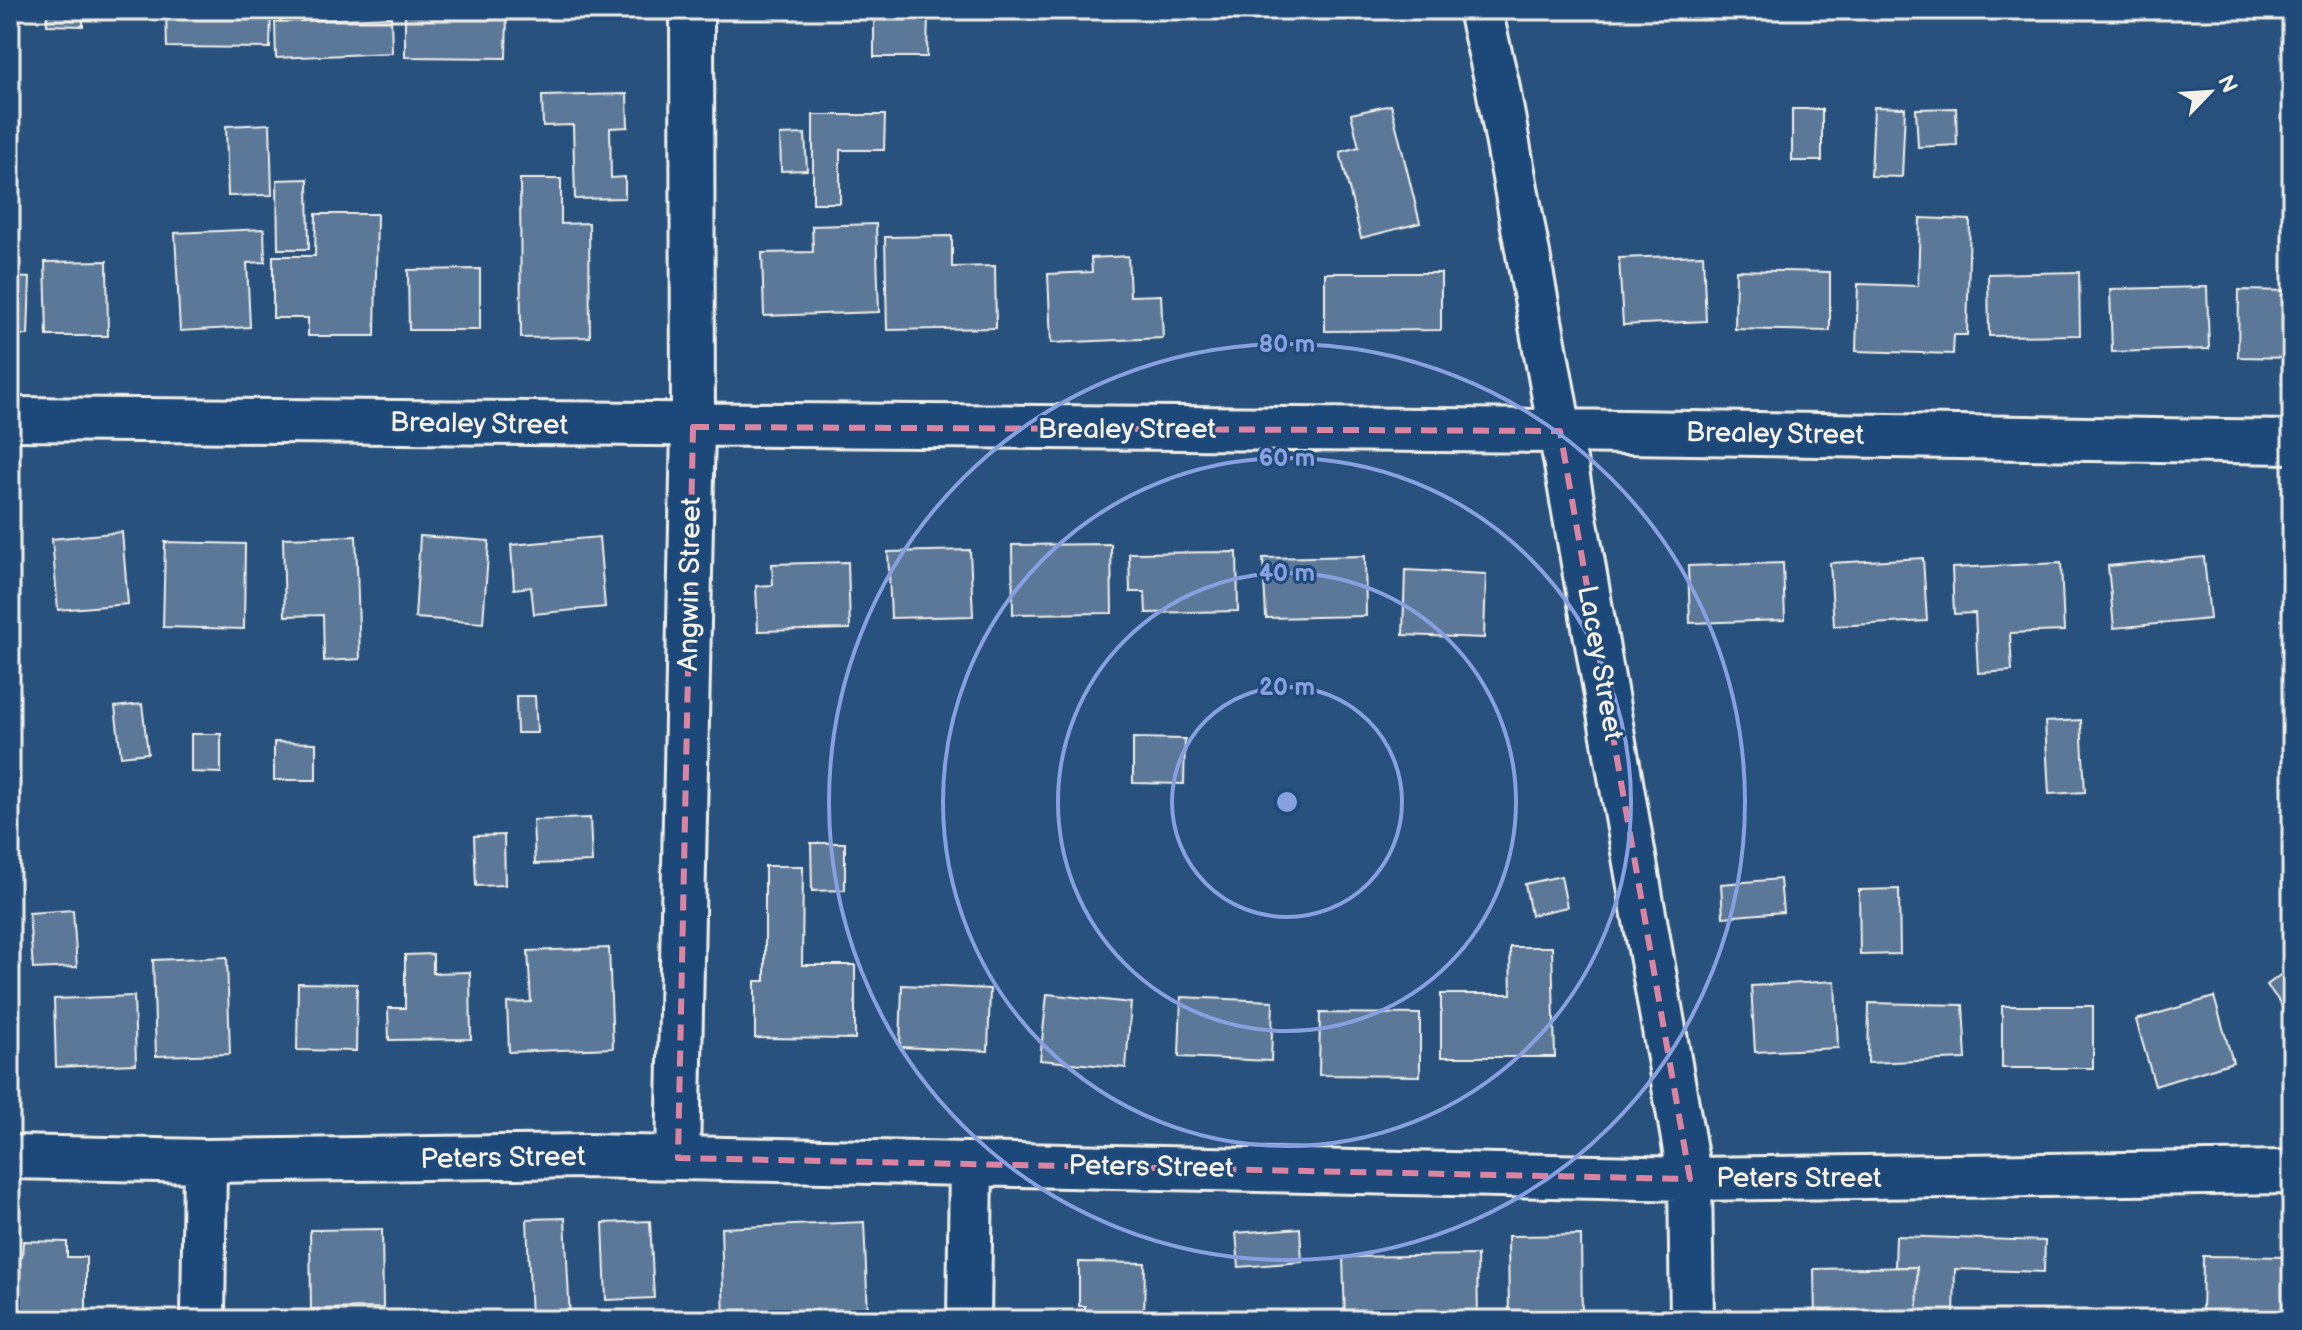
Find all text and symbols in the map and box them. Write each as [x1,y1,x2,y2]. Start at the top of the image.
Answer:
north arrow [2170,52,2250,132]
text: N [2211,71,2242,97]
text: 80 m [1259,330,1315,359]
street label: Brealey Street [390,406,569,442]
street label: Brealey Street [1038,413,1217,446]
street label: Brealey Street [1686,416,1865,452]
text: 60 m [1259,444,1315,473]
street label: Angwin Street [672,496,708,671]
text: 40 m [1259,559,1315,588]
street label: Lacey Street [1570,583,1630,744]
text: 20 m [1259,673,1315,702]
centre of rings [1273,788,1301,816]
street label: Peters Street [420,1140,586,1176]
street label: Peters Street [1068,1149,1234,1185]
street label: Peters Street [1716,1162,1882,1195]

